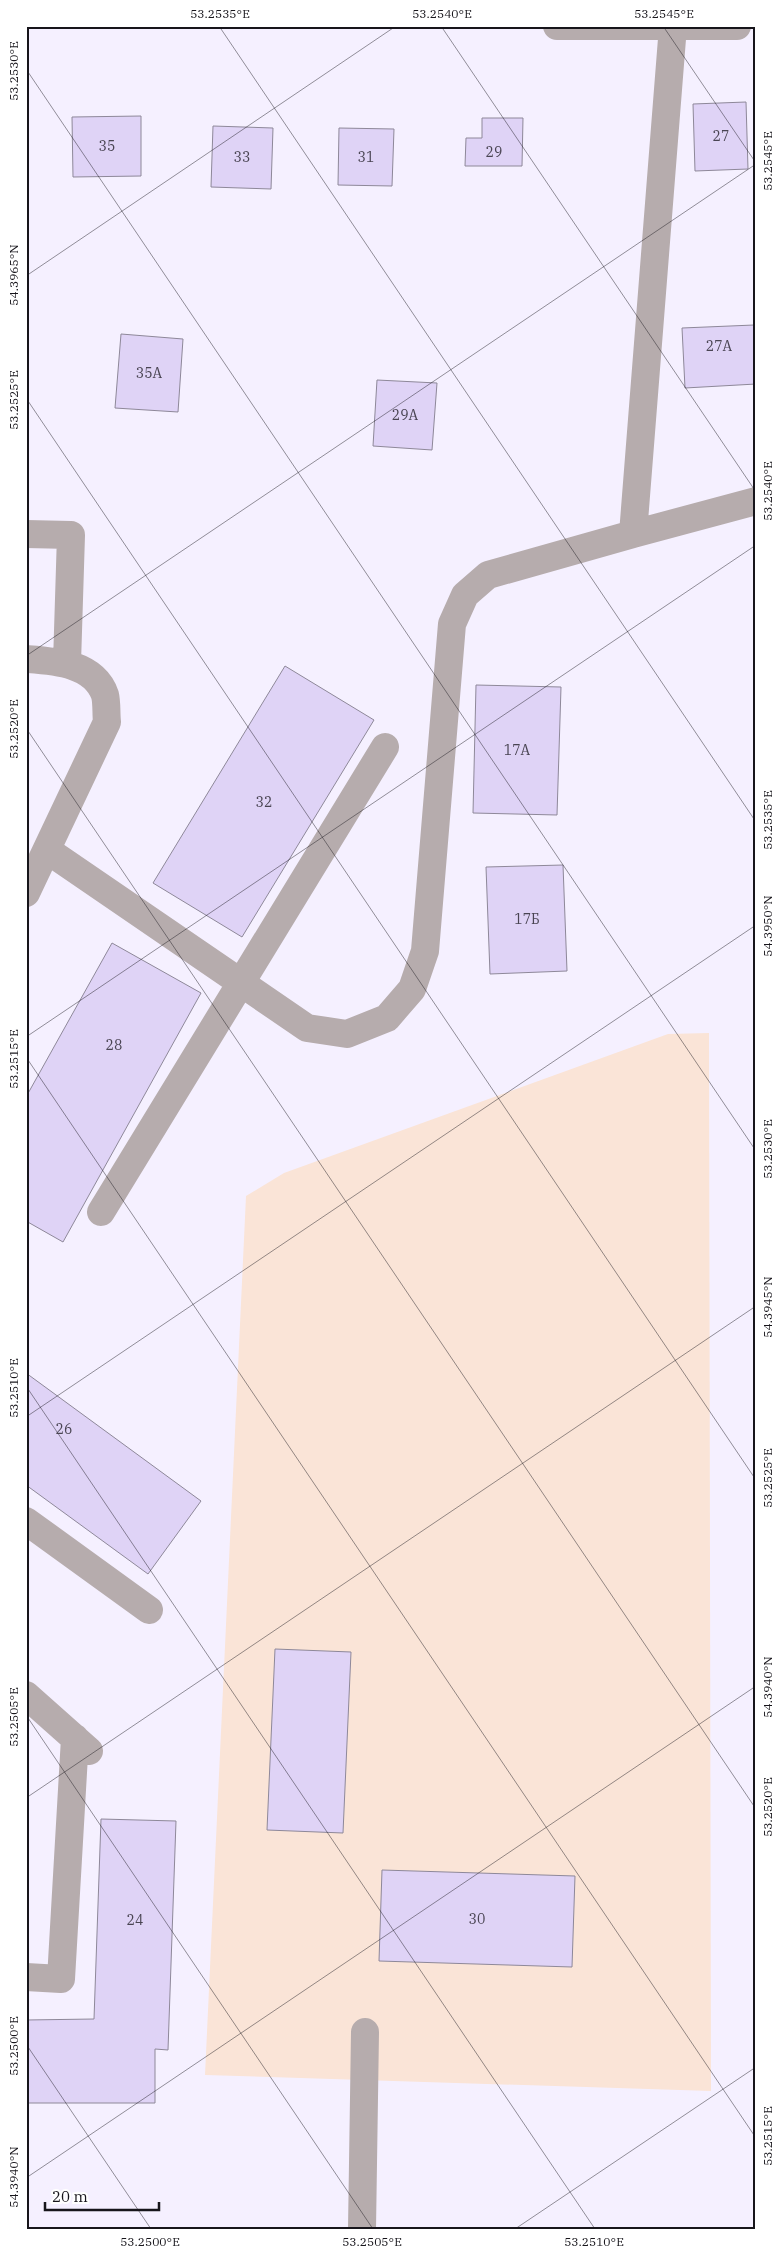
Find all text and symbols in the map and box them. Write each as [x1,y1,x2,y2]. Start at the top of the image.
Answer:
text: 53.2535°E [190,6,250,21]
text: 53.2540°E [412,6,472,21]
text: 53.2545°E [634,6,694,21]
text: 53.2530°E [6,41,21,101]
house number: 27 [713,127,729,145]
text: 53.2545°E [760,131,775,191]
house number: 35 [99,137,115,155]
house number: 29 [486,143,502,161]
house number: 33 [234,148,250,166]
house number: 31 [358,148,374,166]
text: 54.3965°N [6,244,21,306]
house number: 27А [706,337,733,355]
house number: 35А [136,364,163,382]
text: 53.2525°E [6,370,21,430]
house number: 29А [392,406,419,424]
text: 53.2540°E [760,461,775,521]
text: 53.2520°E [6,699,21,759]
house number: 17А [504,741,531,759]
text: 53.2535°E [760,790,775,850]
house number: 32 [256,793,272,811]
text: 54.3950°N [760,895,775,957]
house number: 17Б [514,910,540,928]
text: 53.2515°E [6,1029,21,1089]
house number: 28 [106,1036,122,1054]
text: 53.2530°E [760,1119,775,1179]
text: 54.3945°N [760,1276,775,1338]
text: 53.2510°E [6,1358,21,1418]
house number: 26 [56,1420,72,1438]
text: 53.2525°E [760,1448,775,1508]
text: 54.3940°N [760,1656,775,1718]
text: 53.2505°E [6,1687,21,1747]
text: 53.2520°E [760,1777,775,1837]
house number: 30 [469,1910,485,1928]
house number: 24 [127,1911,143,1929]
text: 53.2500°E [6,2016,21,2076]
text: 53.2515°E [760,2106,775,2166]
text: 54.3940°N [6,2146,21,2208]
scale bar [45,2180,159,2212]
text: 20 m [52,2187,88,2206]
text: 53.2500°E [120,2234,180,2249]
text: 53.2505°E [342,2234,402,2249]
text: 53.2510°E [564,2234,624,2249]

